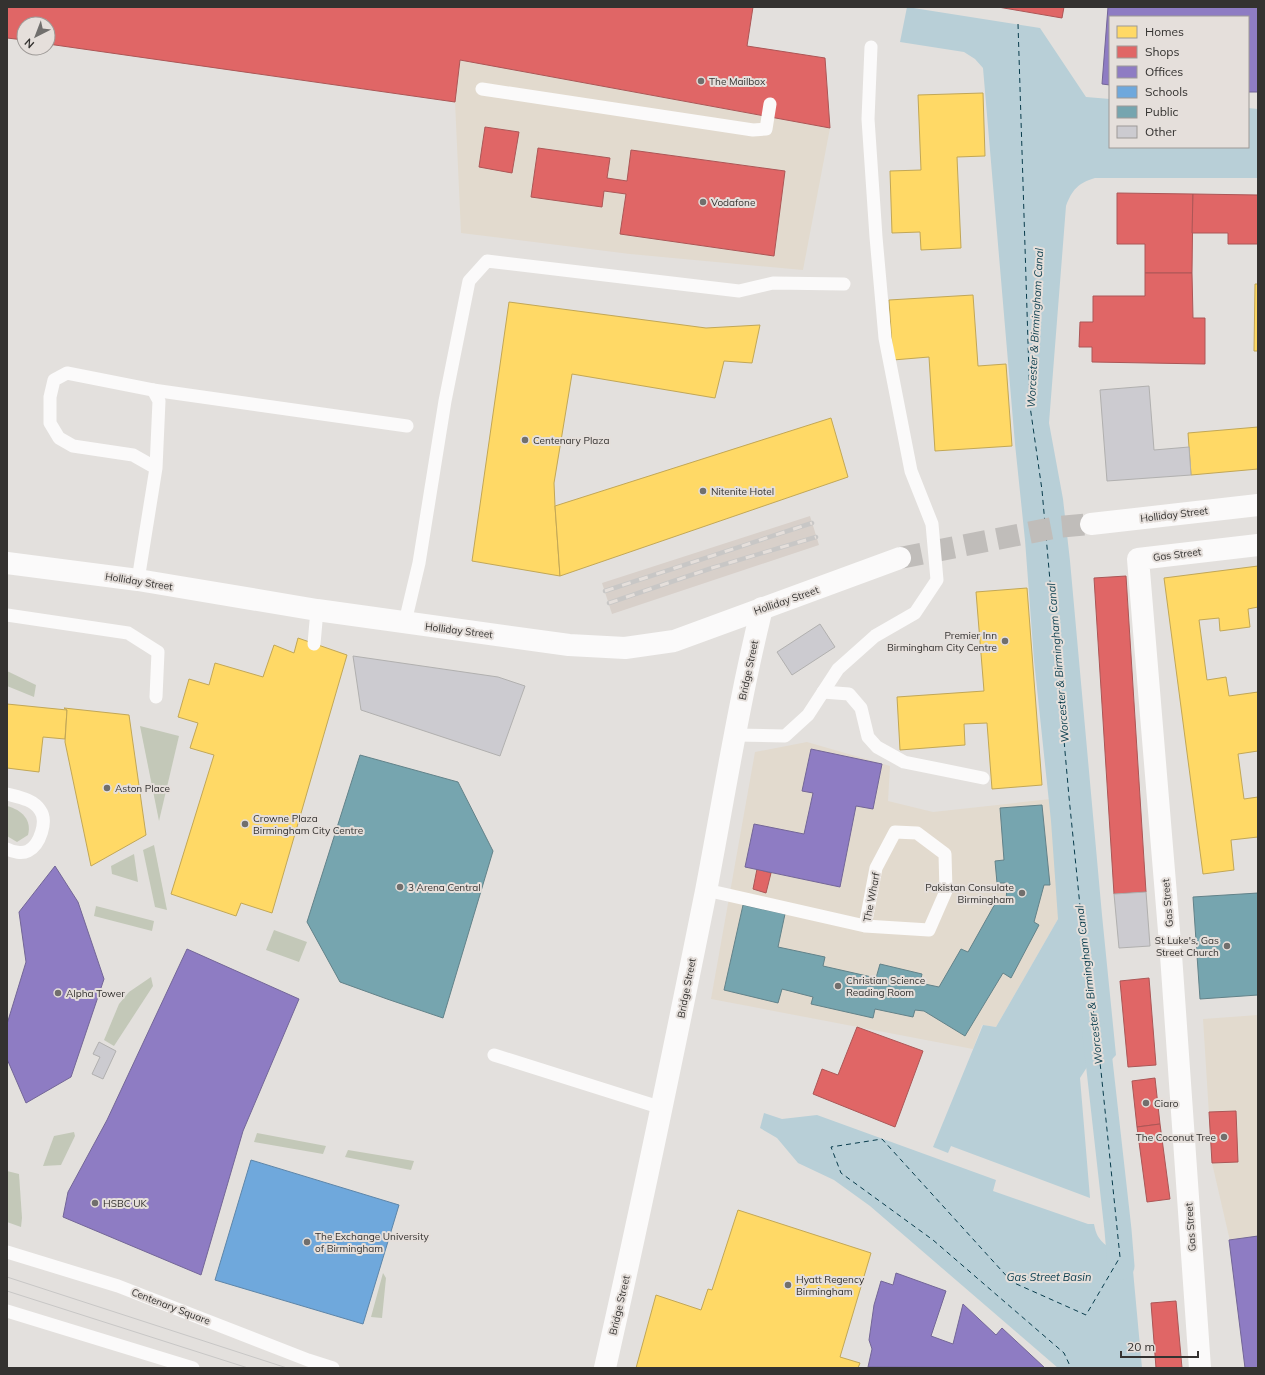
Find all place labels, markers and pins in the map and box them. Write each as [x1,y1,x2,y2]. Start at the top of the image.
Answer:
place label: The Mailbox [709,75,766,88]
marker: The Mailbox [696,76,706,86]
place label: Vodafone [711,196,755,209]
marker: Vodafone [698,197,708,207]
place label: Centenary Plaza [533,434,609,447]
marker: Centenary Plaza [520,435,530,445]
place label: Nitenite Hotel [711,485,774,498]
marker: Nitenite Hotel [698,486,708,496]
place label: Premier Inn Birmingham City Centre [887,629,997,654]
marker: Premier Inn Birmingham City Centre [1000,636,1010,646]
place label: Aston Place [115,782,170,795]
marker: Aston Place [102,783,112,793]
place label: Crowne Plaza Birmingham City Centre [253,812,363,837]
marker: Crowne Plaza Birmingham City Centre [240,819,250,829]
place label: 3 Arena Central [408,881,481,894]
place label: Pakistan Consulate Birmingham [925,881,1014,906]
marker: 3 Arena Central [395,882,405,892]
marker: Pakistan Consulate Birmingham [1017,888,1027,898]
place label: St Luke's, Gas Street Church [1155,934,1219,959]
marker: St Luke's, Gas Street Church [1222,941,1232,951]
place label: Christian Science Reading Room [846,974,925,999]
marker: Christian Science Reading Room [833,981,843,991]
place label: Alpha Tower [66,987,125,1000]
marker: Alpha Tower [53,988,63,998]
place label: Ciaro [1154,1097,1179,1110]
marker: Ciaro [1141,1098,1151,1108]
place label: The Coconut Tree [1136,1131,1216,1144]
marker: The Coconut Tree [1219,1132,1229,1142]
place label: HSBC UK [103,1197,147,1210]
marker: HSBC UK [90,1198,100,1208]
place label: The Exchange University of Birmingham [315,1230,430,1255]
marker: The Exchange University of Birmingham [302,1237,312,1247]
place label: Hyatt Regency Birmingham [796,1273,865,1298]
marker: Hyatt Regency Birmingham [783,1280,793,1290]

